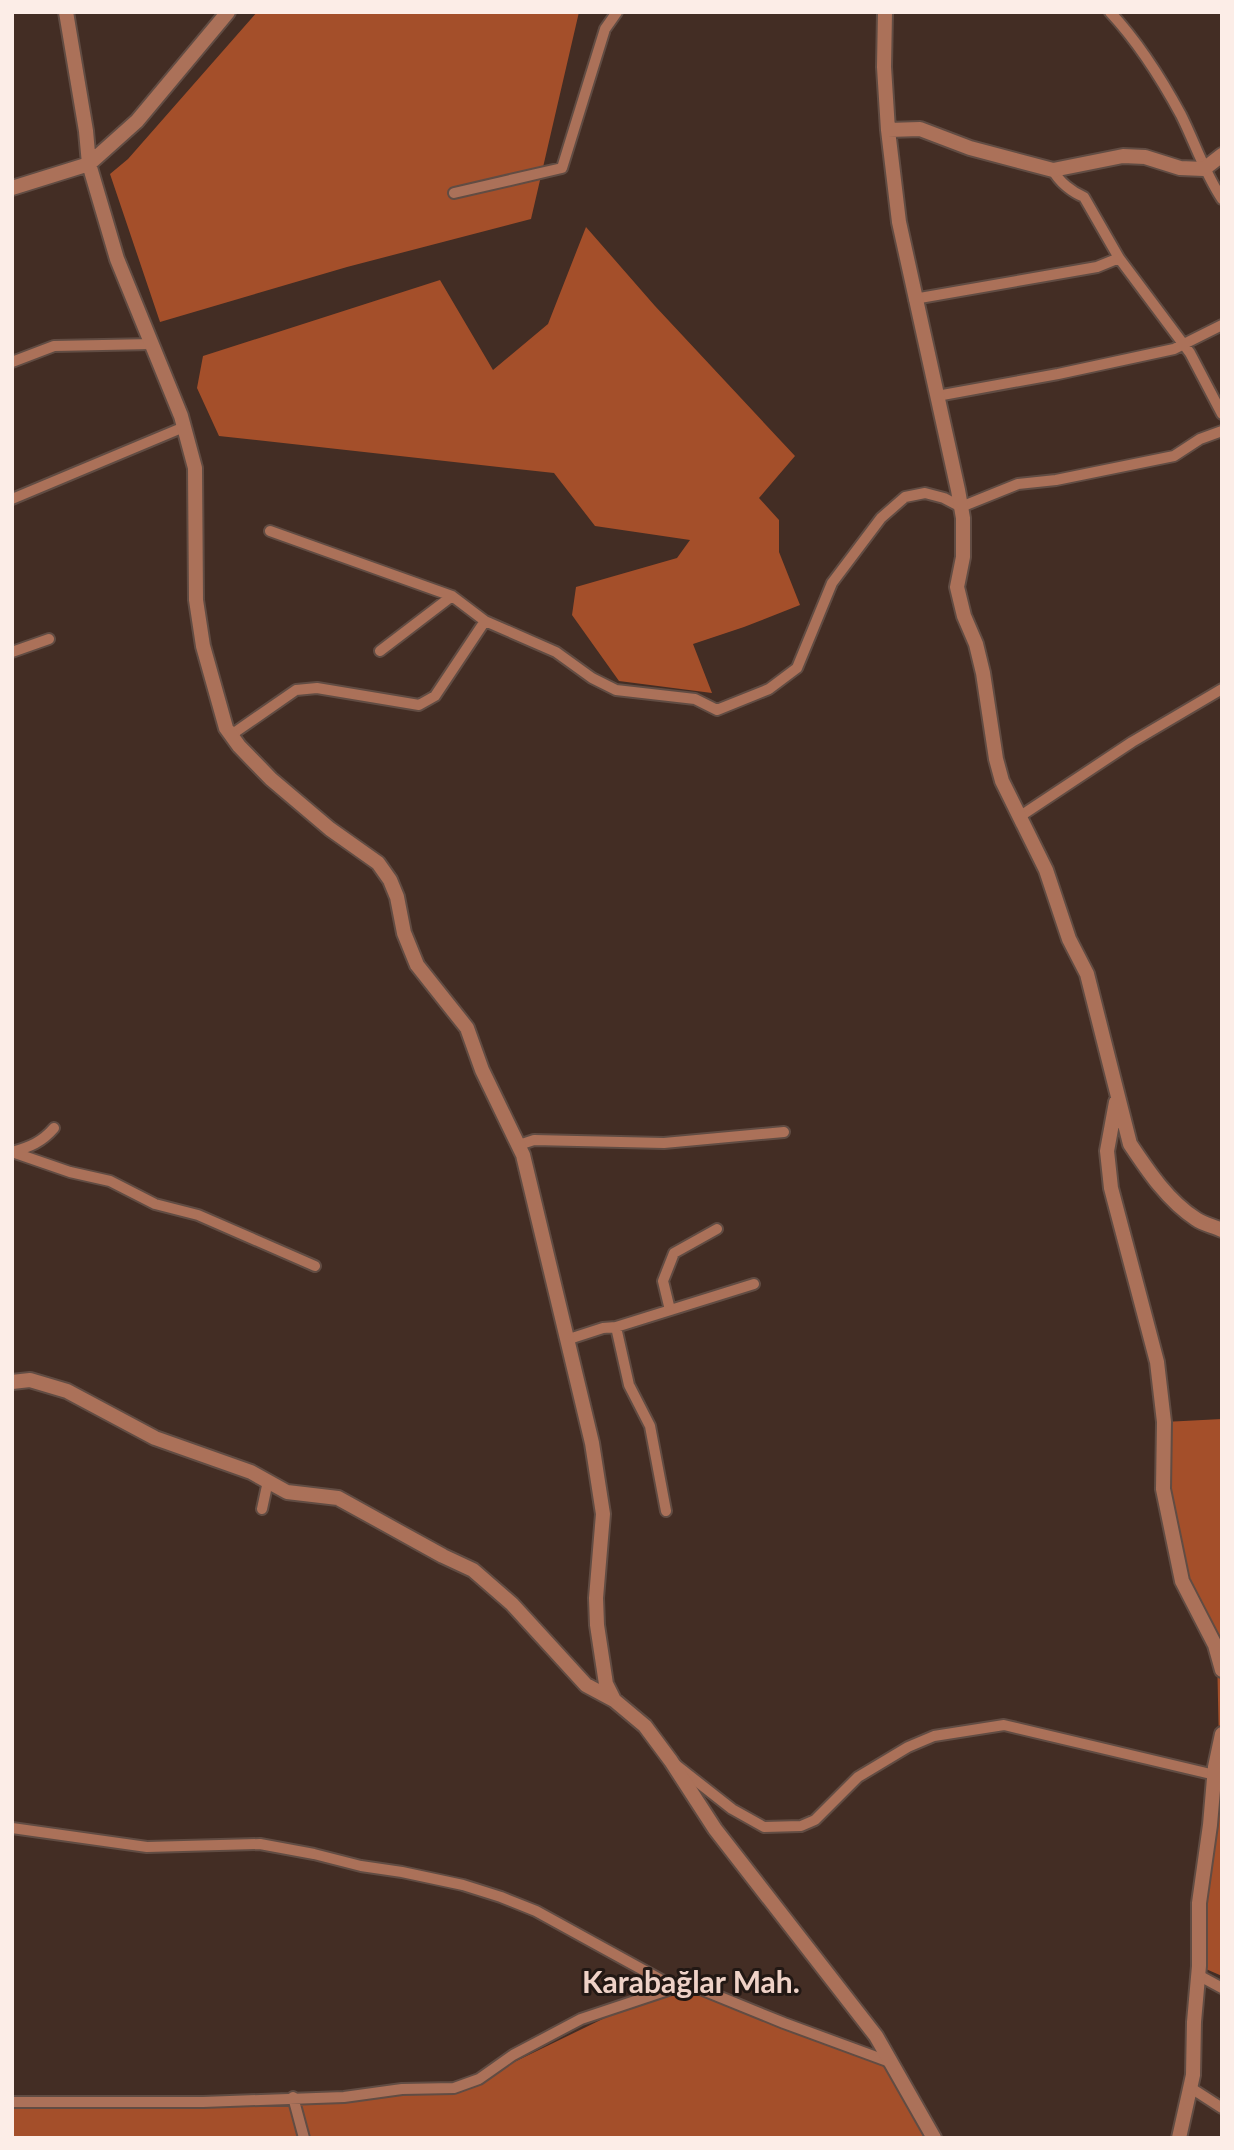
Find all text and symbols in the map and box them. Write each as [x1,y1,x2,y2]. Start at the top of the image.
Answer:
district label: Karabağlar Mah. [582,1963,800,1999]

